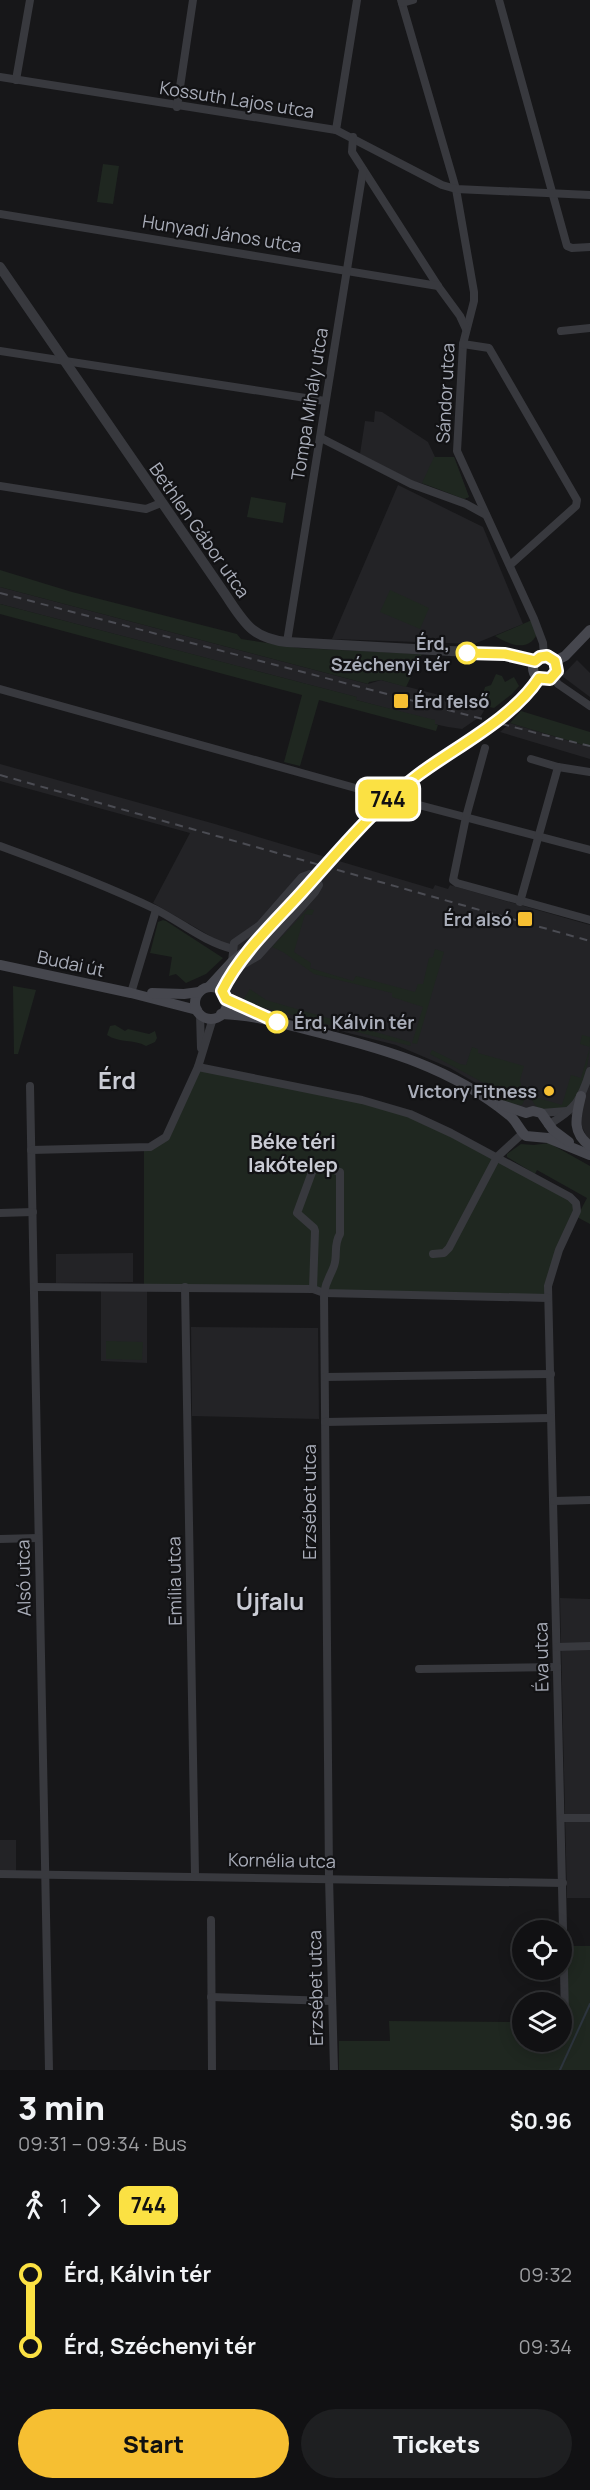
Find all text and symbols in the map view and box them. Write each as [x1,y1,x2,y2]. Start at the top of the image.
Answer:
street label: Kossuth Lajos utca [158,75,316,123]
street label: Hunyadi János utca [141,209,303,257]
street label: Tompa Mihály utca [285,326,333,482]
street label: Sándor utca [430,342,460,444]
street label: Bethlen Gábor utca [144,458,256,602]
place label: Érd, Széchenyi tér [331,631,450,676]
marker: Érd, Széchenyi tér [456,642,478,664]
place label: Érd felső [414,689,489,713]
marker: Érd felső [392,692,410,710]
line badge: 744 [354,780,422,818]
text: 744 [370,785,406,813]
place label: Érd alsó [443,907,512,931]
marker: Érd alsó [516,910,534,928]
street label: Budai út [35,944,107,982]
place label: Érd, Kálvin tér [294,1010,414,1034]
marker: Érd, Kálvin tér [266,1011,288,1033]
district label: Érd [98,1063,136,1096]
place label: Victory Fitness [408,1079,537,1103]
marker: Victory Fitness [542,1084,556,1098]
district label: Béke téri lakótelep [248,1128,338,1178]
street label: Erzsébet utca [297,1444,321,1560]
street label: Emília utca [161,1536,187,1626]
street label: Alsó utca [10,1539,36,1617]
district label: Újfalu [236,1584,304,1617]
street label: Éva utca [528,1622,554,1692]
street label: Kornélia utca [228,1847,336,1873]
map controls [512,1920,572,2052]
button: locate [512,1920,572,1980]
street label: Erzsébet utca [302,1930,328,2046]
button: layers [512,1992,572,2052]
text: 3 min [18,2085,105,2130]
text: $0.96 [510,2106,572,2136]
text: 09:31 – 09:34 · Bus [18,2130,187,2157]
icon: walk [18,2189,51,2222]
icon: forward [77,2189,110,2222]
text: 744 [131,2191,166,2219]
text: 1 [60,2192,68,2219]
text: Érd, Kálvin tér [64,2259,211,2289]
text: 09:32 [519,2261,572,2288]
text: Érd, Széchenyi tér [64,2331,256,2361]
text: 09:34 [519,2333,572,2360]
button: Start [18,2409,289,2478]
button: Tickets [301,2409,572,2478]

